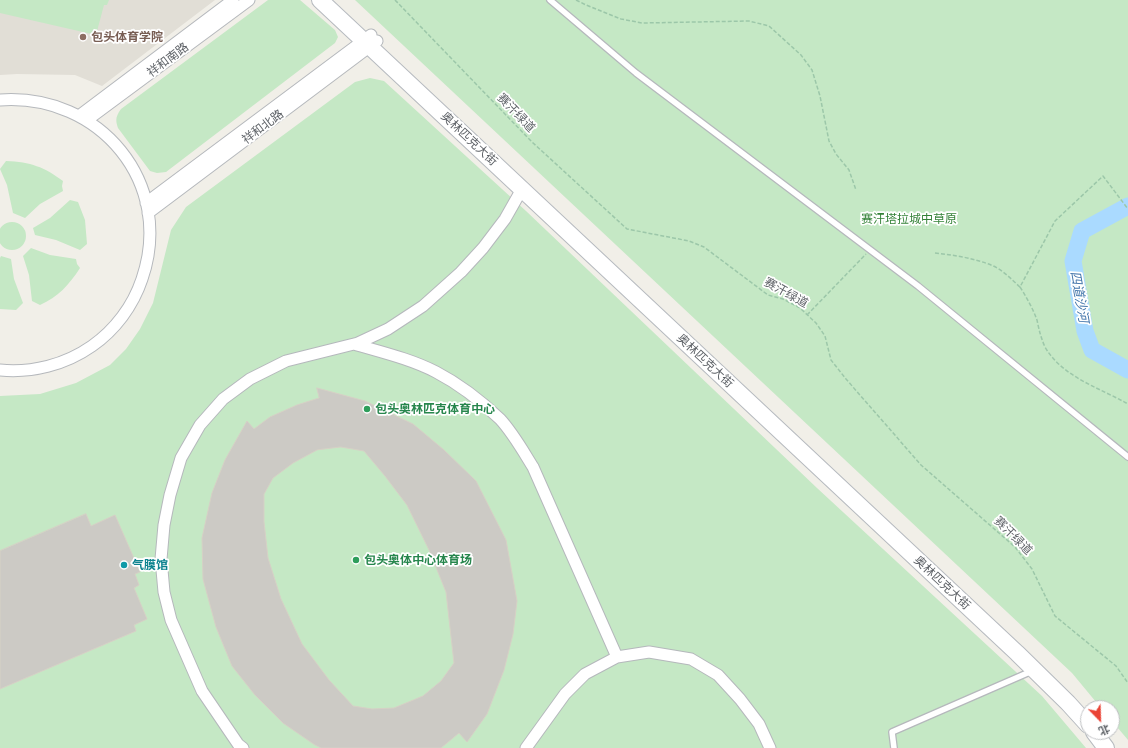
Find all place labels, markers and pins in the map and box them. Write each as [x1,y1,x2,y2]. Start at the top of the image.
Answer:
place label: 包头体育学院 [91,30,163,44]
marker: 包头体育学院 [78,32,88,42]
place label: 包头奥林匹克体育中心 [375,402,495,416]
marker: 包头奥林匹克体育中心 [362,404,372,414]
place label: 包头奥体中心体育场 [364,553,472,567]
marker: 包头奥体中心体育场 [351,555,361,565]
place label: 气膜馆 [132,558,168,572]
marker: 气膜馆 [119,560,129,570]

